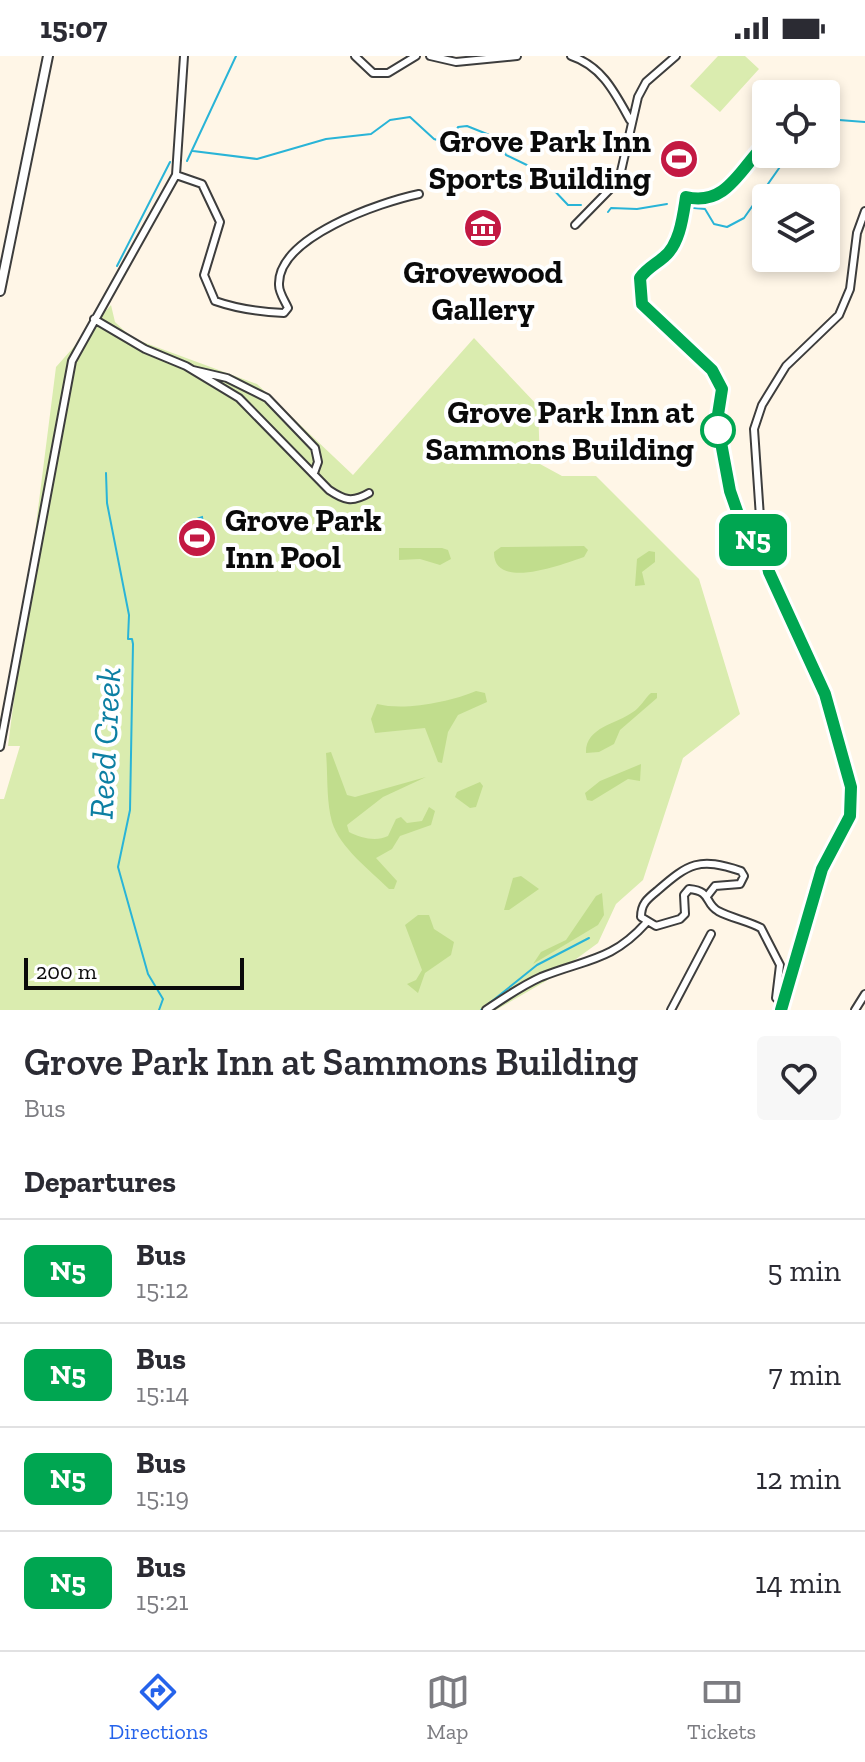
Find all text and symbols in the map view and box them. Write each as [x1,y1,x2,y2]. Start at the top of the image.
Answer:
text: 15:07 [40,10,107,46]
map controls [752,80,840,272]
button: locate [752,80,840,168]
place label: Grove Park Inn Sports Building [428,122,651,197]
sports icon: Grove Park Inn Sports Building [658,138,700,180]
button: layers [752,184,840,272]
museum icon: Grovewood Gallery [462,207,504,249]
place label: Grovewood Gallery [403,253,563,328]
place label: Grove Park Inn at Sammons Building [425,393,694,468]
marker: Grove Park Inn at Sammons Building [701,413,735,447]
place label: Grove Park Inn Pool [225,501,382,576]
line badge: N5 [717,514,789,566]
sports icon: Grove Park Inn Pool [176,517,218,559]
text: N5 [735,523,771,556]
water label: Reed Creek [81,666,129,820]
scale bar [24,954,244,990]
text: 200 m [36,958,97,985]
button: heart [757,1036,841,1120]
text: Grove Park Inn at Sammons Building [24,1039,638,1085]
text: Bus [24,1092,66,1124]
text: Departures [24,1164,176,1200]
text: Bus [136,1237,186,1273]
text: 5 min [767,1253,841,1289]
text: N5 [50,1254,86,1287]
text: 15:12 [136,1273,189,1305]
text: Bus [136,1341,186,1377]
text: 7 min [769,1357,841,1393]
text: N5 [50,1358,86,1391]
text: 15:14 [136,1377,189,1409]
text: Bus [136,1445,186,1481]
text: 12 min [756,1461,841,1497]
text: N5 [50,1462,86,1495]
text: 15:19 [136,1481,189,1513]
text: Bus [136,1549,186,1585]
text: 14 min [755,1565,841,1601]
text: N5 [50,1566,86,1599]
text: 15:21 [136,1585,189,1617]
tab: Directions [109,1670,208,1745]
tab: Map [426,1670,470,1745]
tab: Tickets [687,1670,756,1745]

